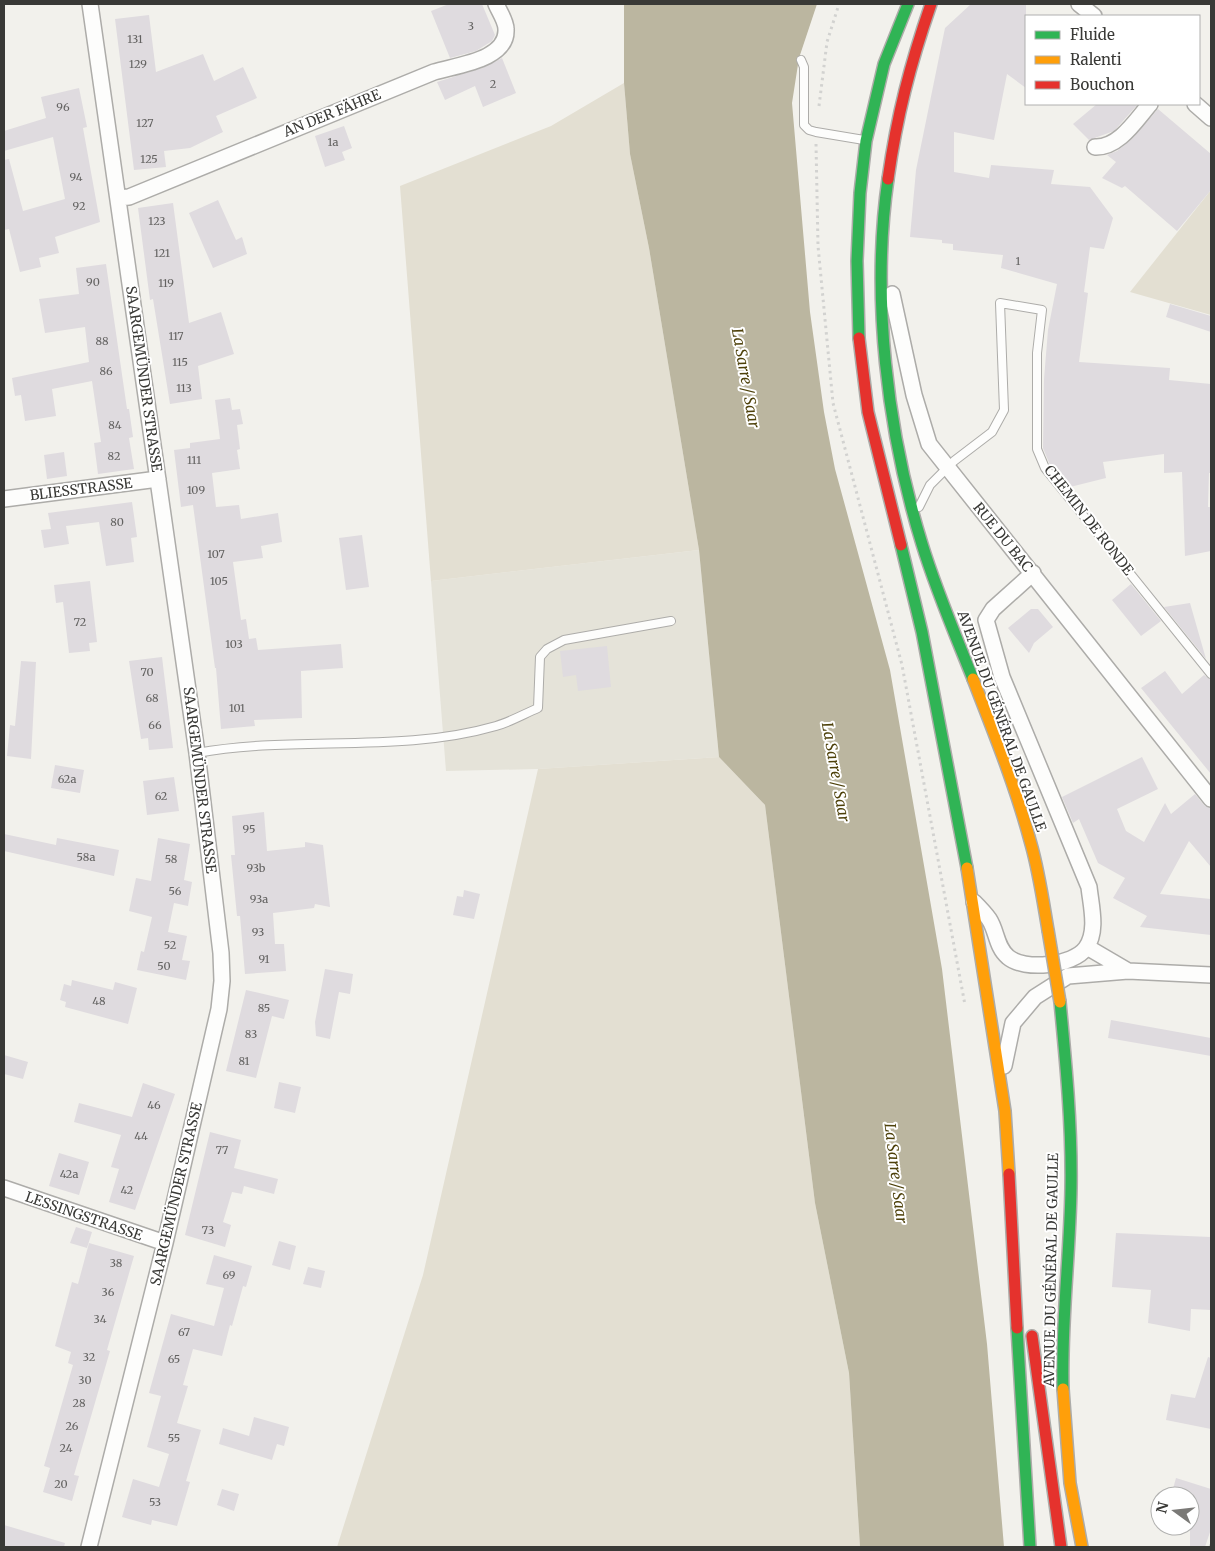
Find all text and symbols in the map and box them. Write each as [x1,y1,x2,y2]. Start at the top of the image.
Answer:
legend [1025,15,1200,105]
house number: 3 [468,19,474,33]
text: Fluide [1070,25,1115,44]
house number: 131 [127,32,143,46]
text: Ralenti [1070,50,1122,69]
house number: 129 [129,57,147,71]
text: Bouchon [1070,75,1134,94]
house number: 2 [490,77,496,91]
street label: AN DER FÄHRE [280,85,383,141]
house number: 96 [56,100,70,114]
house number: 127 [136,116,154,130]
house number: 1a [328,135,339,149]
house number: 125 [140,152,158,166]
house number: 94 [69,170,83,184]
house number: 92 [73,199,85,213]
house number: 123 [148,214,166,228]
house number: 121 [154,246,170,260]
house number: 1 [1016,254,1021,268]
house number: 90 [86,275,100,289]
house number: 119 [158,276,174,290]
street label: SAARGEMÜNDER STRASSE [122,285,166,473]
water label: La Sarre / Saar [728,327,764,430]
house number: 117 [168,329,184,343]
house number: 88 [95,334,109,348]
house number: 115 [172,355,188,369]
house number: 86 [99,364,113,378]
house number: 113 [176,381,192,395]
house number: 84 [108,418,122,432]
house number: 82 [108,449,120,463]
house number: 111 [187,453,201,467]
street label: CHEMIN DE RONDE [1040,461,1138,579]
street label: BLIESSTRASSE [29,474,133,504]
house number: 109 [187,483,205,497]
street label: RUE DU BAC [969,499,1037,575]
house number: 80 [110,515,124,529]
house number: 107 [207,547,225,561]
house number: 105 [210,574,228,588]
street label: AVENUE DU GÉNÉRAL DE GAULLE [953,607,1050,834]
house number: 72 [74,615,86,629]
house number: 103 [225,637,243,651]
house number: 70 [140,665,154,679]
street label: SAARGEMÜNDER STRASSE [180,686,220,874]
house number: 68 [145,691,159,705]
house number: 101 [229,701,245,715]
house number: 66 [148,718,162,732]
water label: La Sarre / Saar [818,721,854,824]
house number: 62a [58,772,76,786]
house number: 62 [155,789,167,803]
house number: 95 [243,822,255,836]
house number: 58a [77,850,96,864]
house number: 58 [165,852,178,866]
house number: 93b [247,861,266,875]
house number: 56 [169,884,182,898]
house number: 93a [250,892,268,906]
house number: 93 [252,925,264,939]
house number: 52 [164,938,176,952]
house number: 91 [258,952,270,966]
house number: 50 [157,959,171,973]
house number: 48 [92,994,106,1008]
house number: 85 [258,1001,270,1015]
house number: 83 [245,1027,257,1041]
house number: 81 [238,1054,250,1068]
house number: 46 [147,1098,161,1112]
street label: SAARGEMÜNDER STRASSE [146,1100,206,1287]
water label: La Sarre / Saar [880,1122,912,1225]
house number: 44 [134,1129,148,1143]
house number: 77 [216,1143,228,1157]
street label: AVENUE DU GÉNÉRAL DE GAULLE [1040,1153,1062,1388]
house number: 42a [60,1167,78,1181]
house number: 42 [121,1183,133,1197]
street label: LESSINGSTRASSE [23,1187,145,1245]
house number: 73 [202,1223,214,1237]
house number: 38 [110,1256,123,1270]
house number: 69 [222,1268,236,1282]
house number: 36 [102,1285,115,1299]
house number: 34 [94,1312,107,1326]
house number: 67 [178,1325,190,1339]
house number: 32 [83,1350,95,1364]
house number: 65 [168,1352,180,1366]
house number: 30 [78,1373,92,1387]
house number: 28 [73,1396,86,1410]
house number: 26 [66,1419,79,1433]
house number: 55 [168,1431,180,1445]
house number: 24 [60,1441,73,1455]
house number: 20 [54,1477,68,1491]
north arrow [1150,1486,1200,1536]
house number: 53 [149,1495,161,1509]
text: N [1152,1500,1173,1515]

